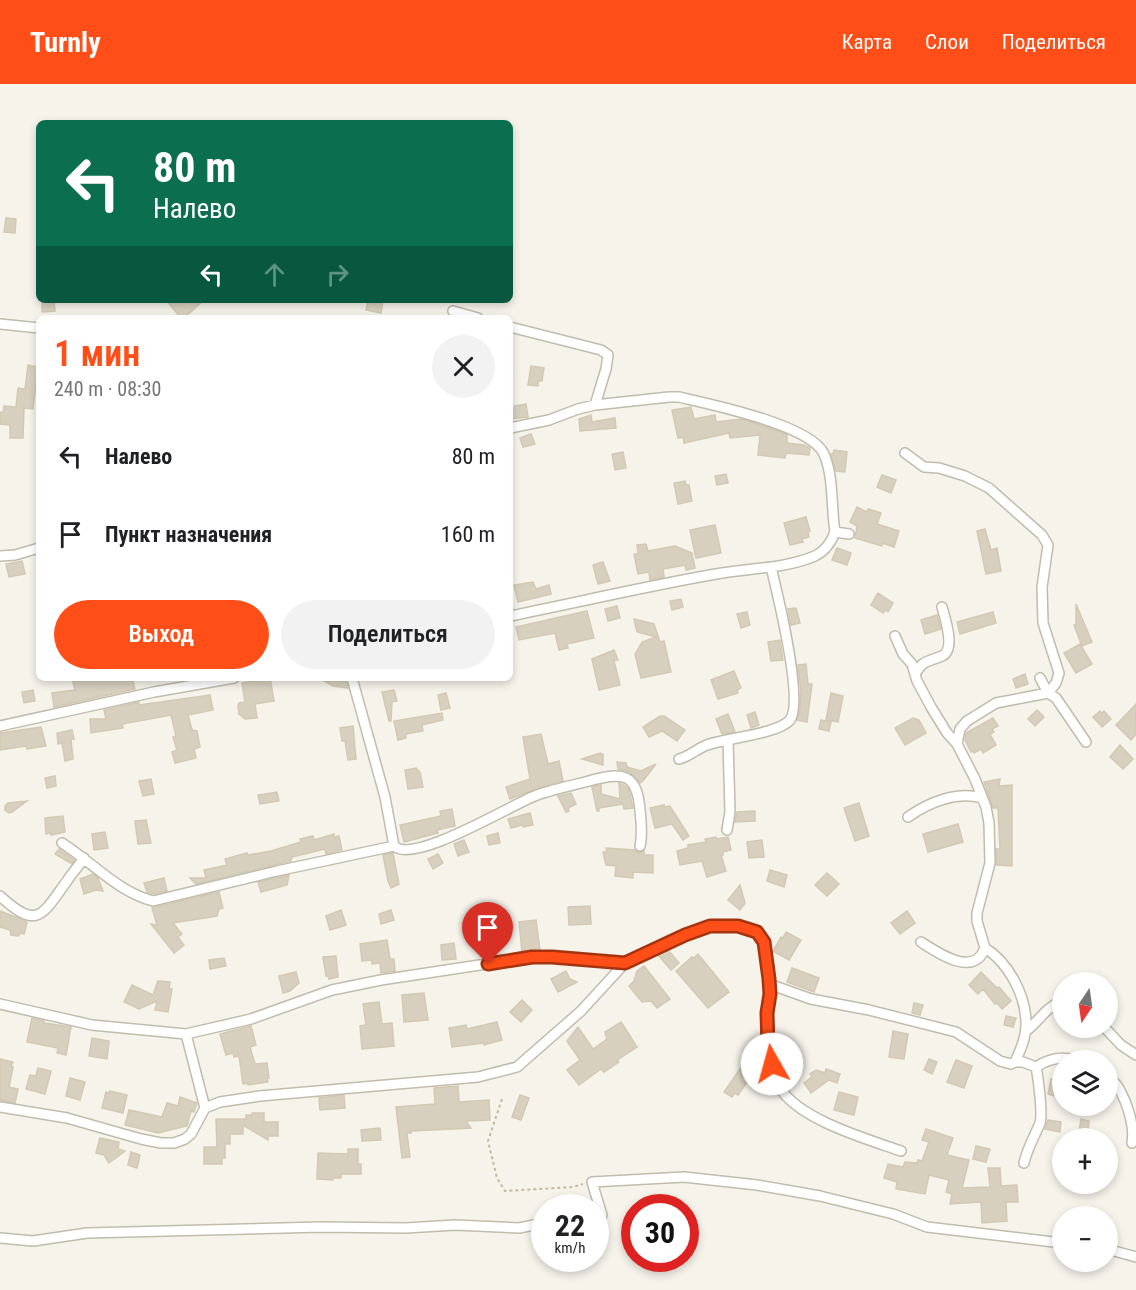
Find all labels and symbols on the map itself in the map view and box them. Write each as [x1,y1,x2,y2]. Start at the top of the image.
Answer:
pin [462,902,513,964]
north arrow [1052,972,1118,1038]
position arrow [740,1032,804,1096]
speed limit sign: 30 [621,1194,699,1272]

